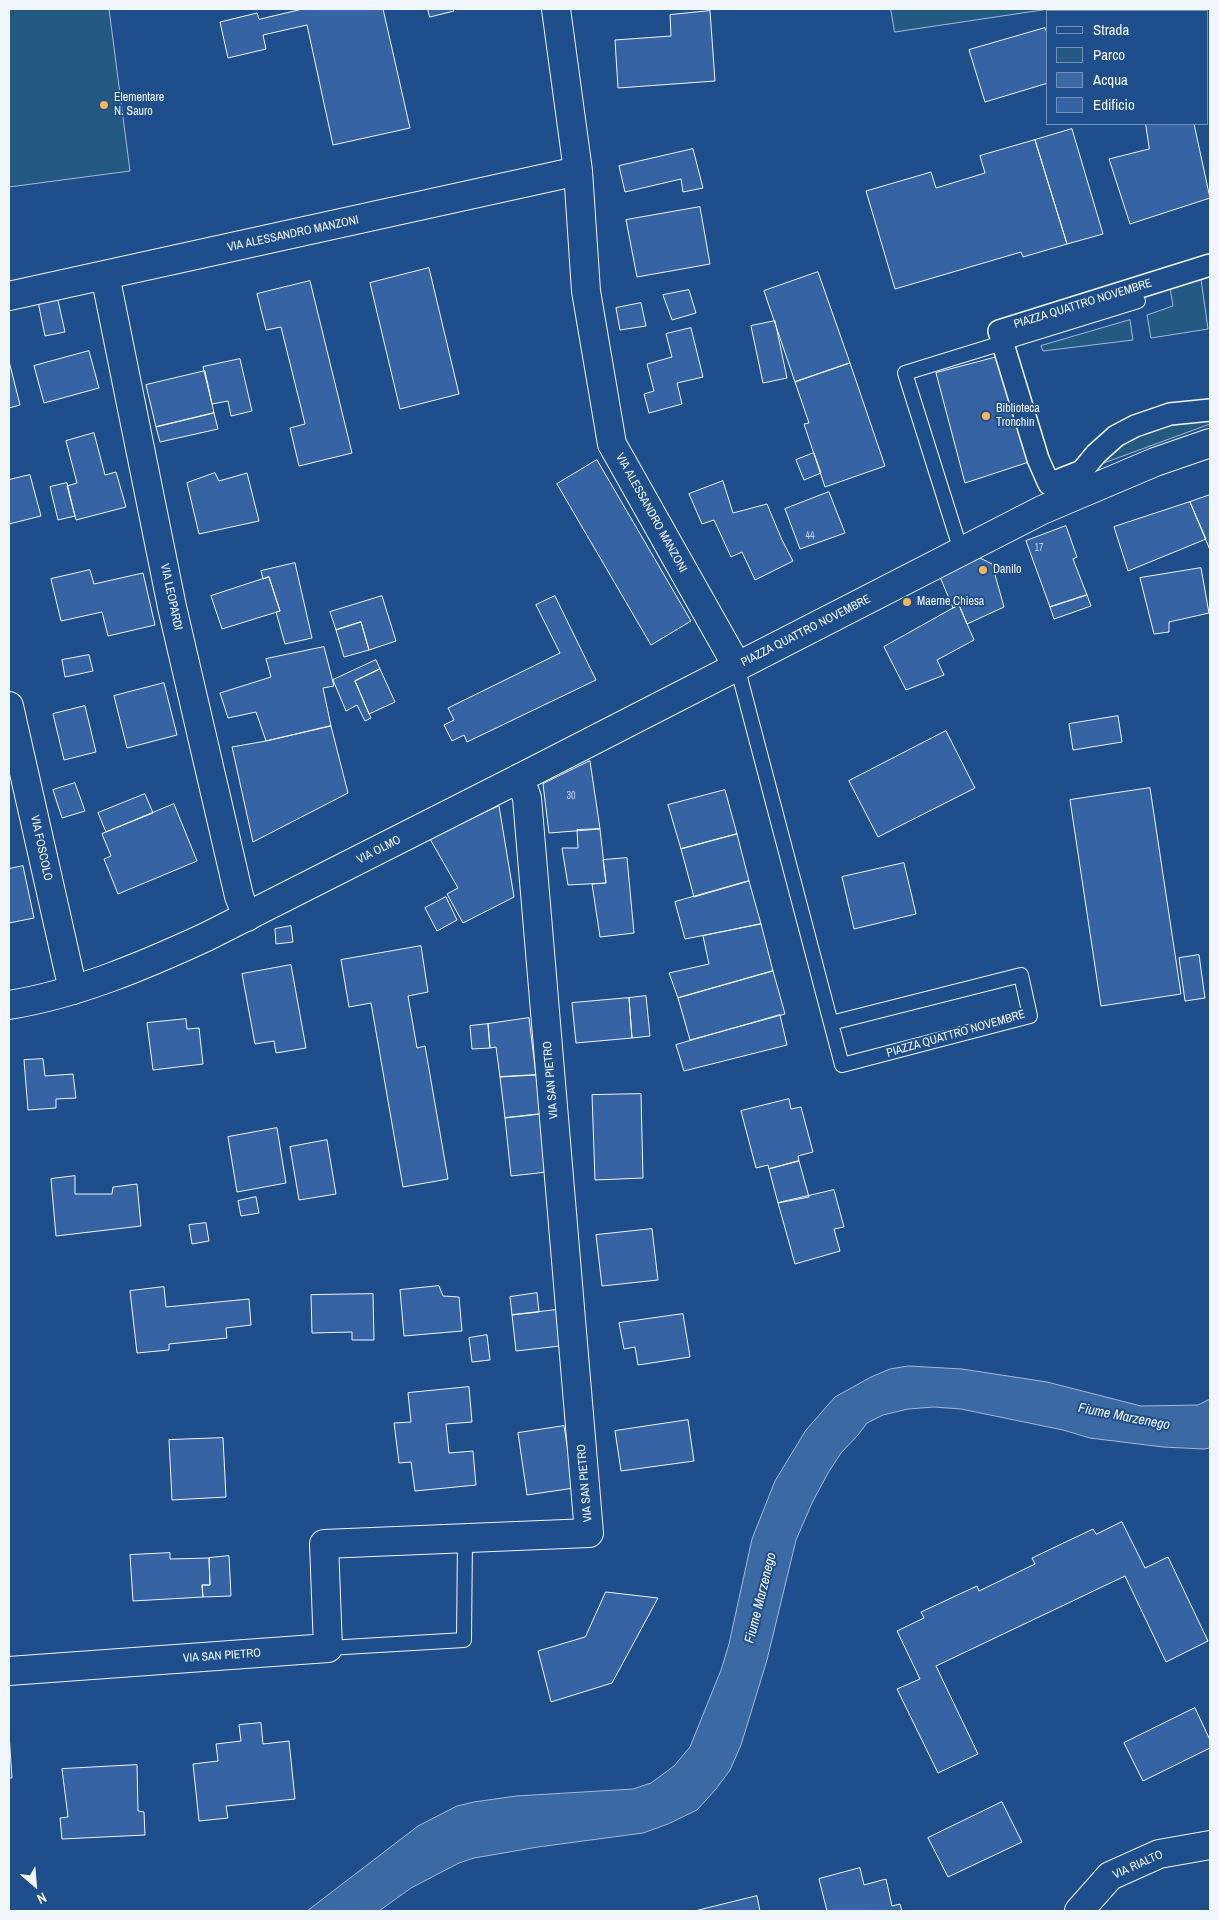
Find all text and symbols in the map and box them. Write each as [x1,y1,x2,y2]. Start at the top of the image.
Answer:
legend [1046,10,1209,125]
text: Strada [1093,19,1129,40]
text: Parco [1093,44,1125,65]
text: Acqua [1093,69,1128,90]
place label: Elementare N. Sauro [114,91,164,119]
text: Edificio [1093,94,1135,115]
marker: Elementare N. Sauro [98,99,110,111]
street label: VIA ALESSANDRO MANZONI [226,213,360,255]
street label: PIAZZA QUATTRO NOVEMBRE [1012,276,1154,332]
place label: Biblioteca Tronchin [996,402,1040,430]
marker: Biblioteca Tronchin [980,410,992,422]
street label: VIA ALESSANDRO MANZONI [612,451,690,575]
house number: 44 [805,530,815,542]
house number: 17 [1034,542,1044,554]
street label: VIA LEOPARDI [157,562,185,632]
place label: Danilo [993,563,1021,577]
marker: Danilo [977,564,989,576]
street label: PIAZZA QUATTRO NOVEMBRE [739,592,873,670]
place label: Maerne Chiesa [917,595,984,609]
marker: Maerne Chiesa [901,596,913,608]
house number: 30 [566,790,576,802]
street label: VIA FOSCOLO [27,814,55,882]
street label: VIA OLMO [355,833,403,867]
street label: PIAZZA QUATTRO NOVEMBRE [885,1007,1027,1061]
street label: VIA SAN PIETRO [540,1040,562,1120]
water label: Fiume Marzenego [1077,1400,1171,1434]
street label: VIA SAN PIETRO [574,1443,596,1523]
water label: Fiume Marzenego [742,1551,780,1645]
street label: VIA SAN PIETRO [182,1646,262,1666]
street label: VIA RIALTO [1111,1848,1165,1882]
north arrow [10,1860,60,1910]
text: N [34,1888,50,1908]

